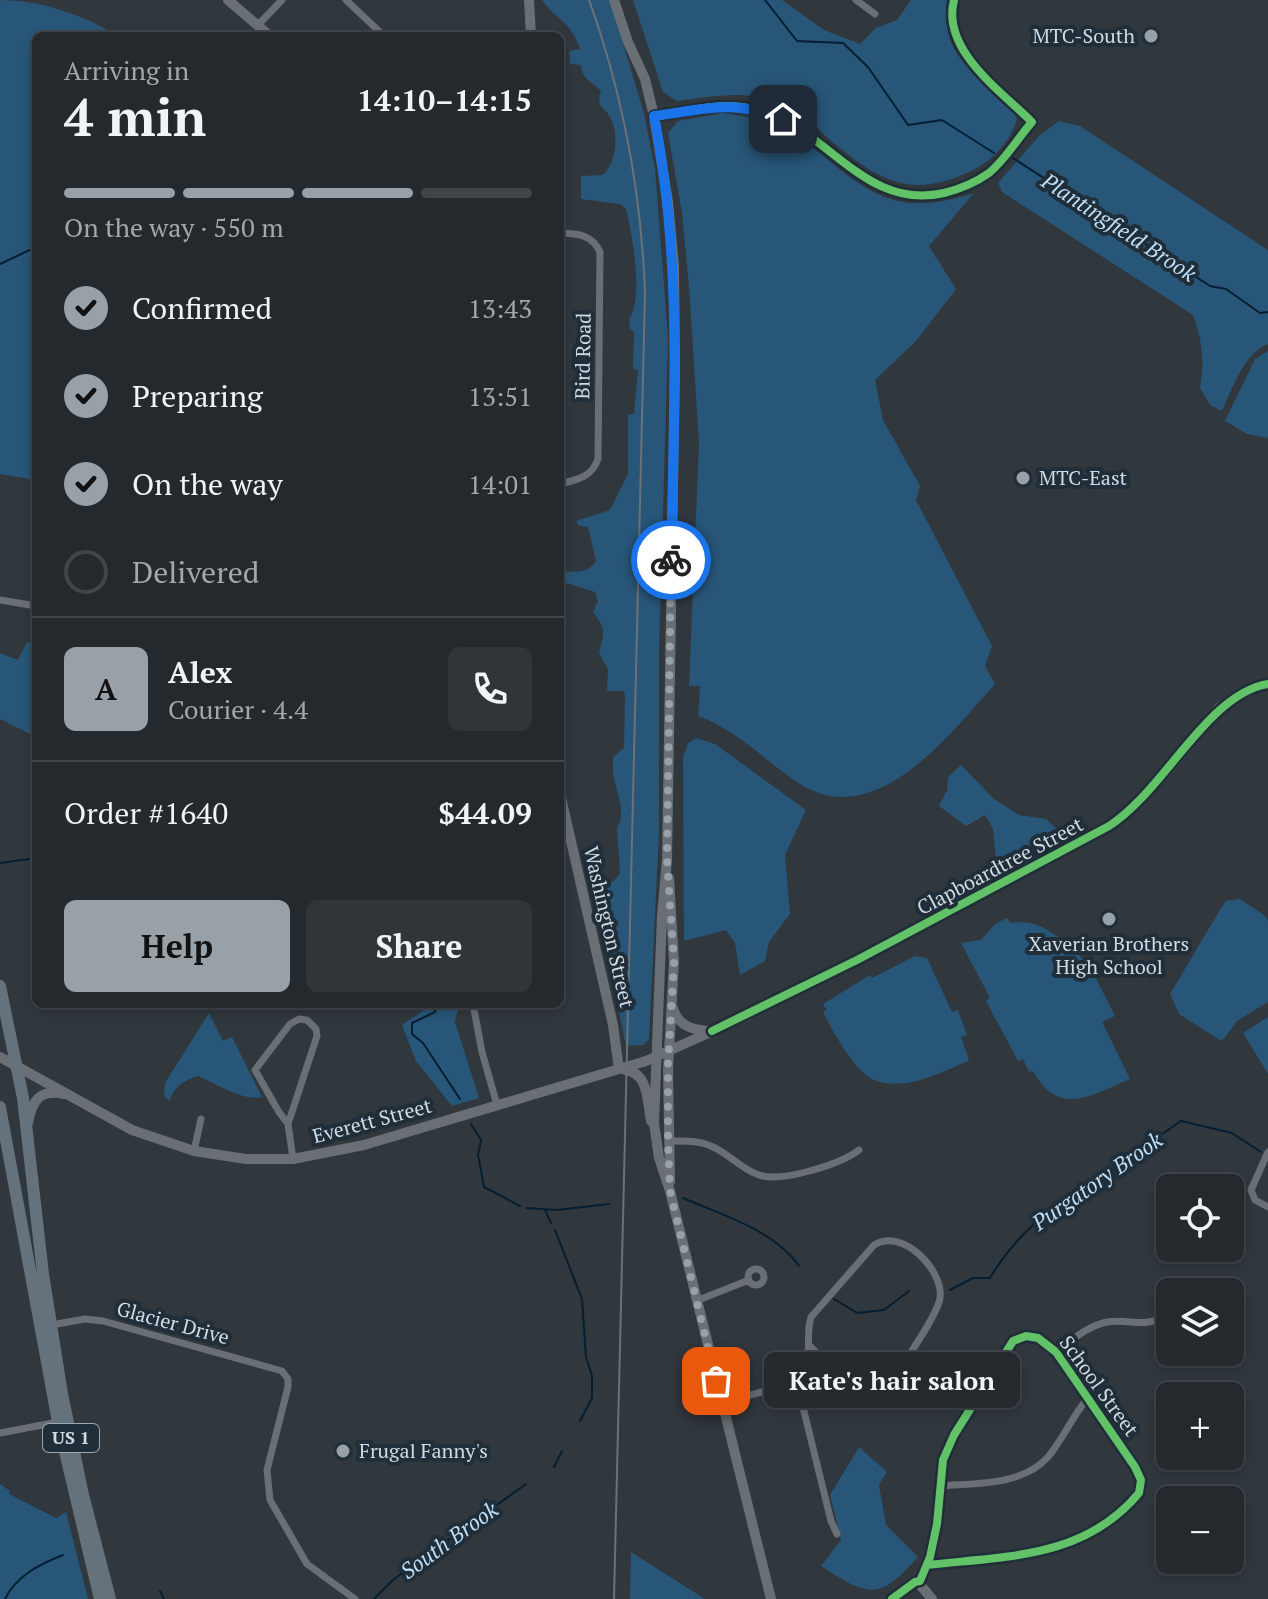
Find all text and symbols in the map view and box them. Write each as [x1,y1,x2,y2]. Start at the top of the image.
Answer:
place label: MTC-South [1032,22,1135,49]
marker: MTC-South [1142,27,1160,45]
text: Arriving in [64,53,189,87]
text: 14:10–14:15 [357,80,532,120]
text: 4 min [64,82,206,151]
pin [749,85,817,153]
icon: home [761,97,805,141]
water label: Plantingfield Brook [1036,165,1203,288]
text: On the way · 550 m [64,210,284,244]
icon: check [64,286,108,330]
text: Confirmed [132,288,272,328]
text: 13:43 [468,291,532,325]
street label: Bird Road [568,312,597,400]
icon: check [64,374,108,418]
text: Preparing [132,376,263,416]
text: 13:51 [468,379,532,413]
icon: check [64,462,108,506]
text: On the way [132,464,283,504]
place label: MTC-East [1039,464,1128,491]
text: 14:01 [468,467,532,501]
marker: MTC-East [1014,469,1032,487]
courier [631,520,711,600]
icon: bike [649,538,693,582]
text: Delivered [132,552,259,592]
button: phone [448,647,532,731]
text: Alex [168,652,232,692]
text: A [95,669,117,709]
text: Courier · 4.4 [168,692,308,726]
text: Order #1640 [64,793,228,833]
text: $44.09 [438,793,532,833]
street label: Clapboardtree Street [912,810,1088,921]
street label: Washington Street [578,844,641,1011]
button: Help [64,900,290,992]
button: Share [306,900,532,992]
marker: Xaverian Brothers High School [1100,910,1118,928]
place label: Xaverian Brothers High School [1029,930,1189,980]
street label: Everett Street [309,1092,435,1149]
water label: Purgatory Brook [1025,1125,1168,1237]
map controls [1156,1174,1244,1574]
button: locate [1156,1174,1244,1262]
button: layers [1156,1278,1244,1366]
street label: Glacier Drive [114,1295,232,1351]
street label: School Street [1054,1330,1145,1442]
pin [682,1347,750,1415]
callout: Kate's hair salon [764,1353,1020,1409]
icon: bag [694,1359,738,1403]
text: Kate's hair salon [789,1363,995,1397]
button: + [1156,1382,1244,1470]
road number: US 1 [43,1424,99,1452]
place label: Frugal Fanny's [359,1437,488,1464]
marker: Frugal Fanny's [334,1442,352,1460]
button: − [1156,1486,1244,1574]
water label: South Brook [394,1494,504,1585]

